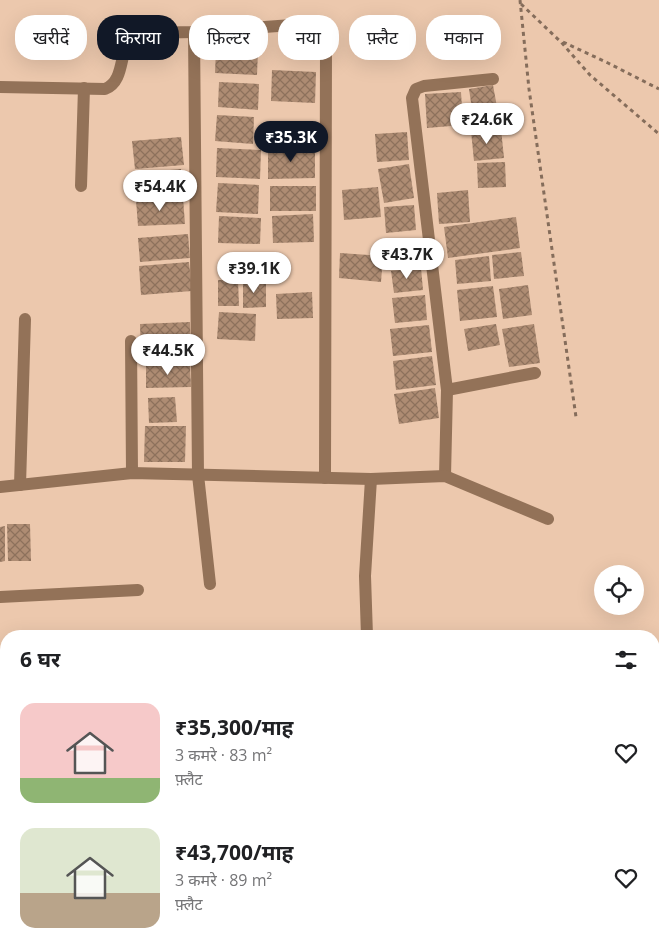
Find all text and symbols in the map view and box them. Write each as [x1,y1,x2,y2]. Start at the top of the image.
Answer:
chip: खरीदें [15,15,87,60]
chip: किराया [97,15,179,60]
chip: फ़िल्टर [189,15,268,60]
chip: नया [278,15,339,60]
chip: फ़्लैट [349,15,416,60]
chip: मकान [426,15,501,60]
pin: ₹24.6K [446,102,528,145]
text: ₹24.6K [461,108,513,130]
pin: ₹35.3K [250,120,332,163]
text: ₹35.3K [265,126,317,148]
pin: ₹54.4K [119,170,201,212]
text: ₹54.4K [134,175,186,197]
pin: ₹43.7K [366,238,448,280]
text: ₹43.7K [381,243,433,265]
pin: ₹39.1K [213,252,295,294]
text: ₹39.1K [228,257,280,279]
pin: ₹44.5K [127,334,209,376]
text: ₹44.5K [142,339,194,361]
map controls [594,565,644,615]
button: locate [594,565,644,615]
text: 6 घर [20,645,60,673]
icon: filters [612,646,640,674]
text: ₹35,300/माह [175,713,293,741]
icon: home [60,723,120,783]
icon: heart [612,739,640,767]
text: 3 कमरे · 83 m² [175,744,272,766]
text: फ़्लैट [175,768,203,790]
text: ₹43,700/माह [175,838,293,866]
icon: home [60,848,120,908]
icon: heart [612,864,640,892]
text: 3 कमरे · 89 m² [175,869,272,891]
text: फ़्लैट [175,893,203,915]

